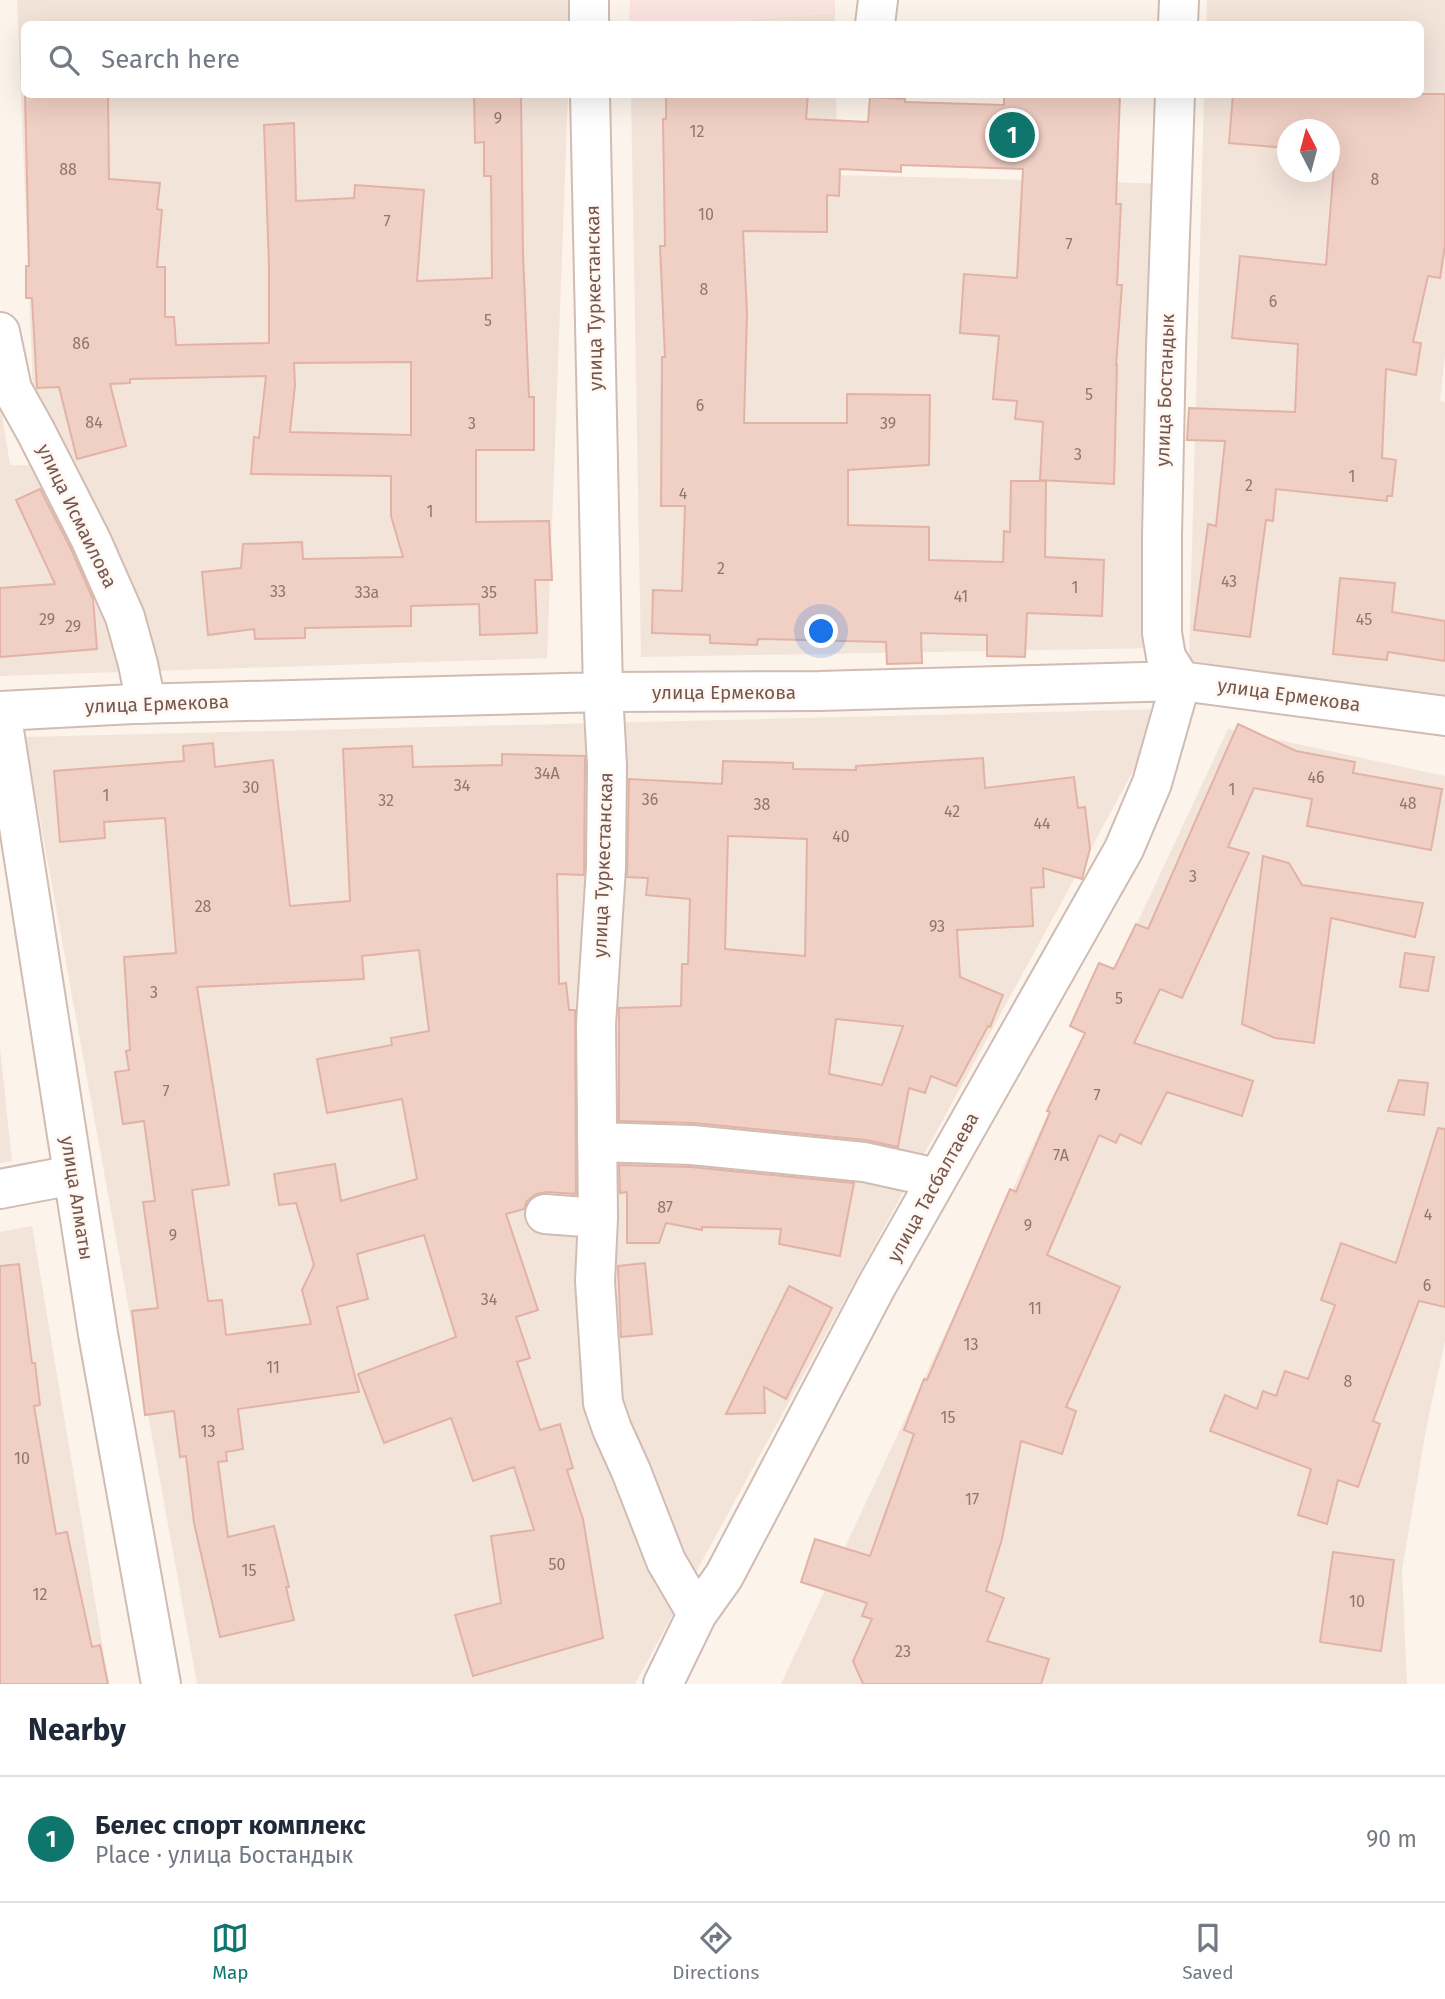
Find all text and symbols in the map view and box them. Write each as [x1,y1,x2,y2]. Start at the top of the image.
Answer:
search box [21,21,1424,98]
icon: search [45,41,83,79]
text: Search here [101,44,240,75]
house number: 9 [494,109,502,128]
pin: 1 [989,109,1035,161]
north arrow [1277,119,1340,182]
house number: 12 [690,122,704,141]
house number: 88 [59,160,77,179]
house number: 8 [1371,170,1380,189]
street label: улица Туркестанская [581,205,607,391]
house number: 10 [698,205,714,224]
house number: 7 [383,212,391,231]
house number: 7 [1065,235,1073,254]
house number: 8 [700,280,709,299]
house number: 6 [1269,292,1277,311]
house number: 5 [484,311,492,330]
street label: улица Бостандык [1151,313,1179,467]
house number: 86 [72,334,90,353]
house number: 5 [1085,385,1093,404]
house number: 6 [696,396,704,415]
house number: 84 [85,413,103,432]
house number: 3 [468,414,476,433]
house number: 39 [880,414,896,433]
street label: улица Исмаилова [32,440,122,592]
house number: 3 [1074,445,1082,464]
house number: 1 [1349,467,1355,486]
house number: 2 [1245,476,1253,495]
house number: 4 [679,484,688,503]
house number: 1 [427,502,433,521]
house number: 2 [717,559,725,578]
house number: 43 [1221,572,1237,591]
house number: 1 [1072,578,1078,597]
house number: 33 [270,582,286,601]
house number: 33а [355,583,379,602]
house number: 35 [481,583,497,602]
house number: 41 [954,587,968,606]
house number: 29 [39,610,55,629]
house number: 45 [1356,610,1372,629]
your location [804,614,838,648]
house number: 29 [65,617,81,636]
street label: улица Ермекова [1216,674,1362,716]
street label: улица Ермекова [652,681,796,704]
street label: улица Ермекова [85,690,229,718]
house number: 34А [534,764,561,783]
house number: 46 [1307,768,1325,787]
street label: улица Туркестанская [588,772,618,958]
house number: 34 [454,776,471,795]
house number: 30 [243,778,260,797]
house number: 1 [1229,780,1235,799]
house number: 1 [103,786,109,805]
house number: 36 [642,790,658,809]
house number: 32 [378,791,394,810]
house number: 48 [1399,794,1417,813]
house number: 38 [754,795,771,814]
house number: 42 [944,802,960,821]
house number: 44 [1033,814,1051,833]
house number: 40 [832,827,850,846]
house number: 3 [1189,867,1197,886]
house number: 28 [195,897,212,916]
house number: 93 [929,917,945,936]
house number: 3 [150,983,158,1002]
house number: 5 [1115,989,1123,1008]
house number: 7 [162,1082,170,1101]
house number: 7 [1093,1086,1101,1105]
street label: улица Тасбалтаева [882,1108,984,1266]
street label: улица Алматы [56,1134,98,1262]
house number: 7А [1053,1146,1070,1165]
house number: 87 [657,1198,673,1217]
house number: 4 [1424,1205,1433,1224]
house number: 9 [1024,1216,1032,1235]
house number: 9 [169,1226,177,1245]
house number: 6 [1423,1276,1431,1295]
house number: 34 [481,1290,498,1309]
house number: 11 [1028,1299,1042,1318]
house number: 13 [964,1335,978,1354]
house number: 11 [266,1358,280,1377]
house number: 8 [1344,1372,1353,1391]
house number: 15 [941,1408,955,1427]
house number: 13 [201,1422,215,1441]
house number: 10 [14,1449,30,1468]
house number: 17 [965,1490,979,1509]
house number: 50 [549,1555,566,1574]
house number: 15 [242,1561,256,1580]
house number: 12 [33,1585,47,1604]
house number: 10 [1349,1592,1365,1611]
house number: 23 [895,1642,911,1661]
text: Nearby [28,1712,126,1748]
text: Белес спорт комплекс [95,1810,366,1841]
text: 1 [46,1825,56,1853]
text: 90 m [1366,1825,1417,1853]
text: Place · улица Бостандык [95,1841,353,1869]
tab: Map [211,1919,249,1984]
tab: Directions [672,1919,759,1984]
tab: Saved [1182,1919,1234,1984]

